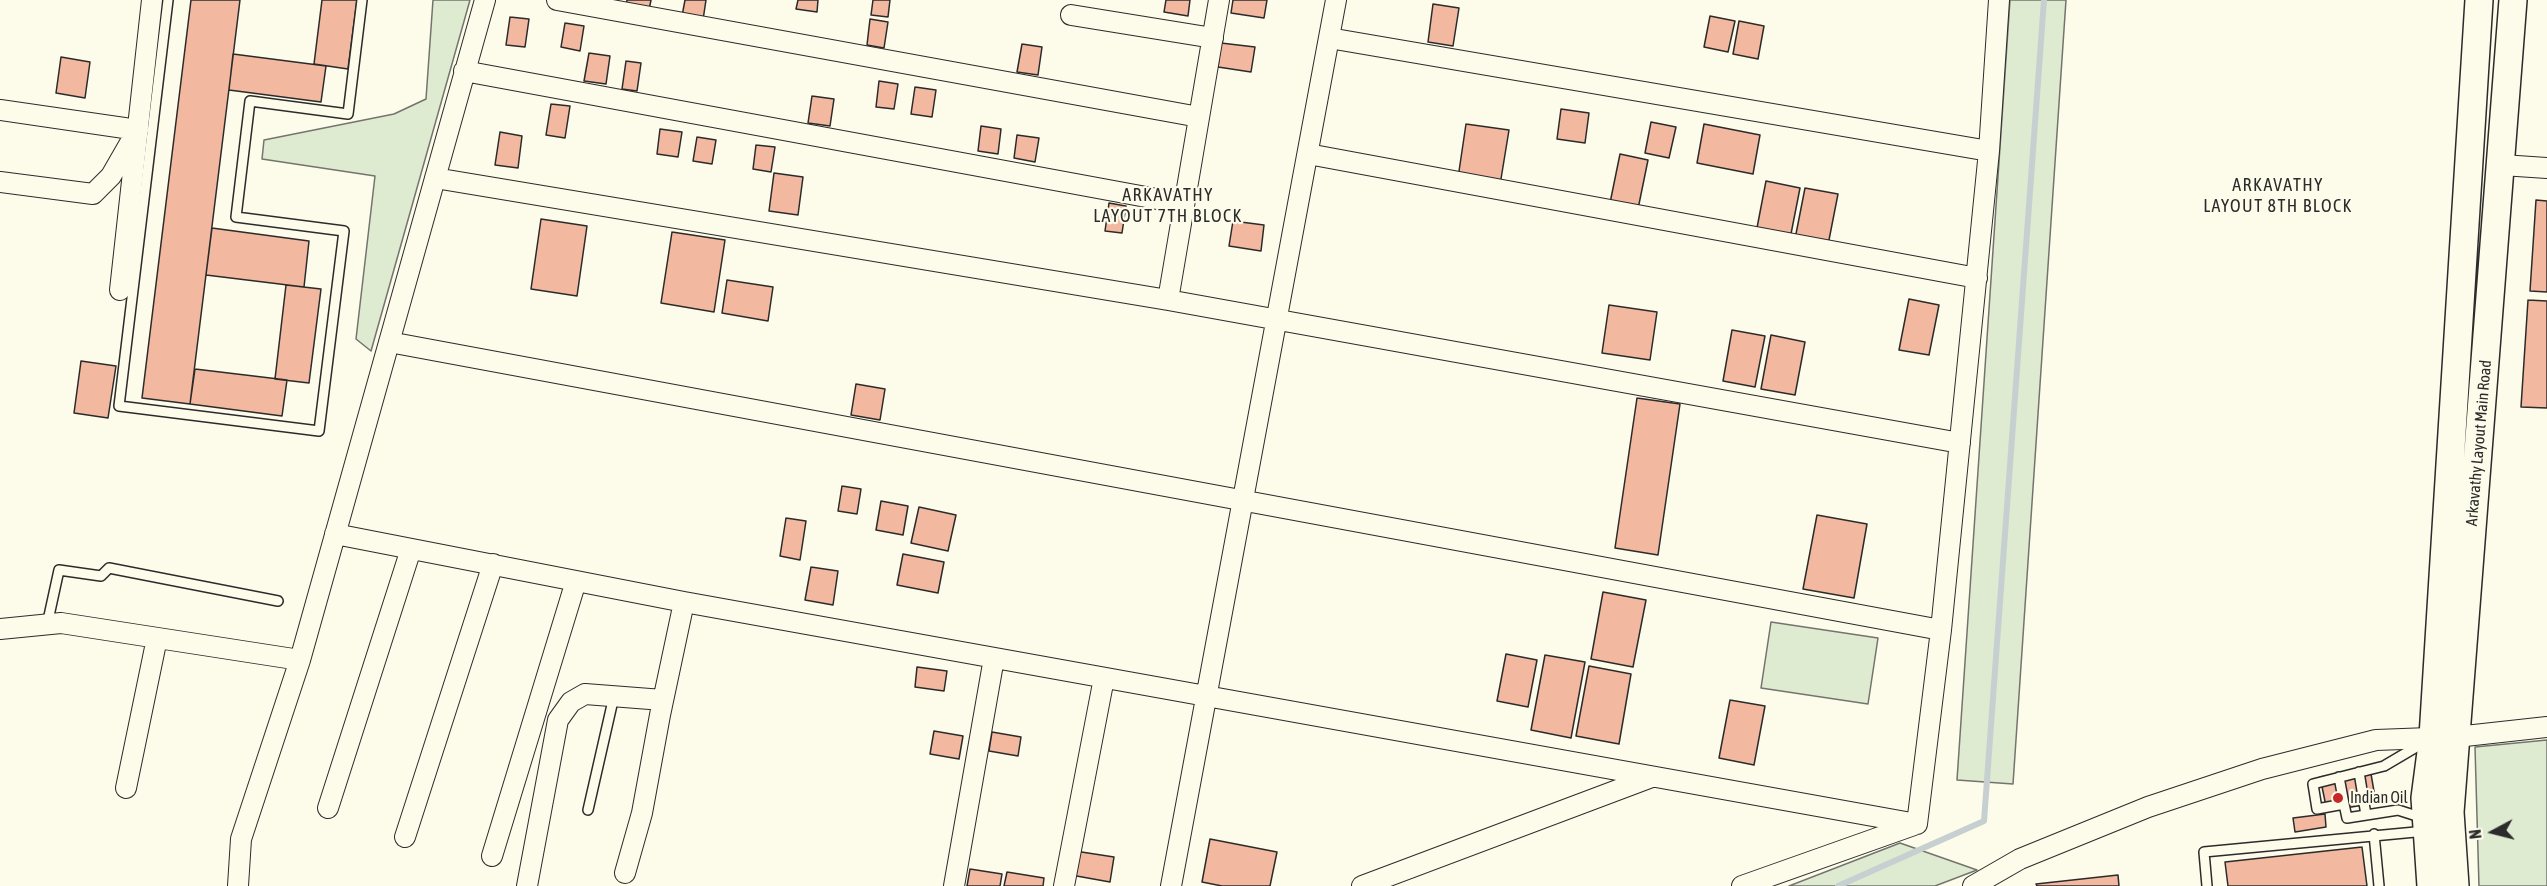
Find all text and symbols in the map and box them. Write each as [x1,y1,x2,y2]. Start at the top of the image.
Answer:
district label: ARKAVATHY LAYOUT 8TH BLOCK [2203,174,2353,216]
district label: ARKAVATHY LAYOUT 7TH BLOCK [1093,184,1243,226]
street label: Arkavathy Layout Main Road [2462,359,2496,527]
place label: Indian Oil [2350,788,2408,808]
marker: Indian Oil [2331,791,2345,805]
north arrow [2463,802,2523,862]
text: N [2466,828,2485,840]

